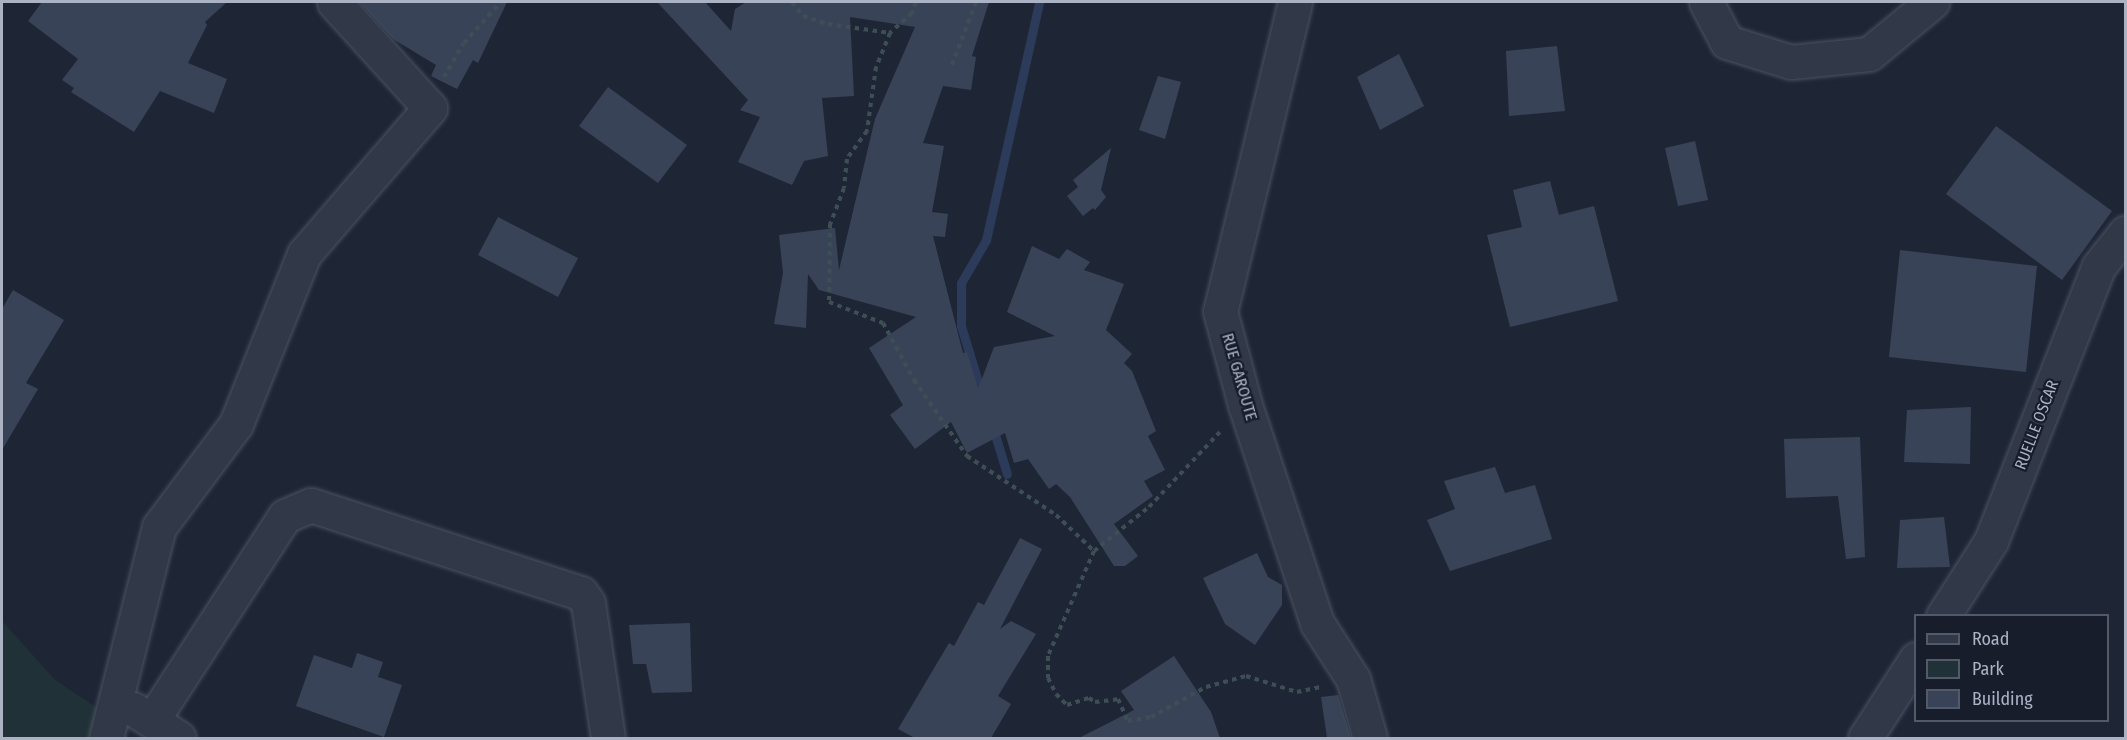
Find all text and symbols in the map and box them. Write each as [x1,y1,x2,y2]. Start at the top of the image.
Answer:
street label: RUE GAROUTE [1217,331,1261,423]
street label: RUELLE OSCAR [2011,378,2063,472]
legend [1914,614,2109,722]
text: Road [1972,628,2009,650]
text: Park [1972,658,2004,680]
text: Building [1972,688,2033,710]

